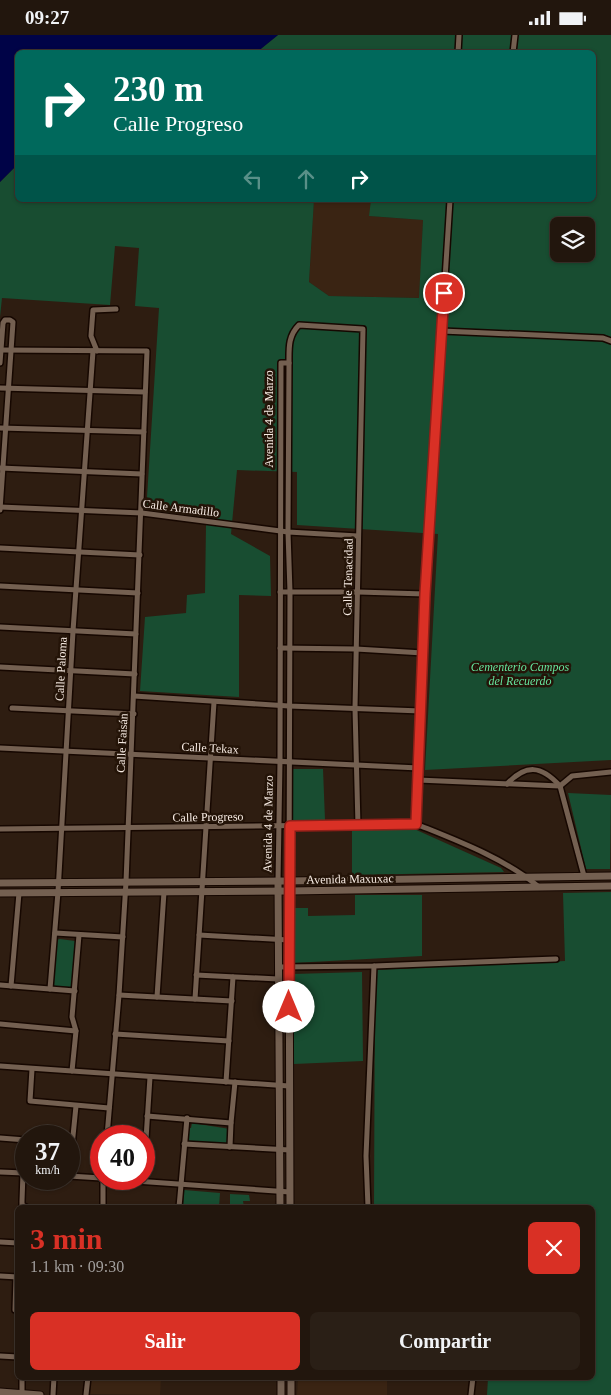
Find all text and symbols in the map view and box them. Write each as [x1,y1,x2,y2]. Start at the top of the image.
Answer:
text: 09:27 [25,7,69,28]
icon: right [30,70,95,135]
text: 230 m [113,70,203,109]
text: Calle Progreso [113,111,243,136]
icon: left [239,165,267,193]
icon: ahead [292,165,320,193]
icon: right [345,165,373,193]
map controls [550,217,595,262]
button: layers [550,217,595,262]
pin [423,272,465,314]
icon: arrive [430,279,458,307]
street label: Avenida 4 de Marzo [262,370,276,468]
street label: Calle Armadillo [142,496,220,520]
street label: Calle Tenacidad [340,538,356,616]
street label: Calle Paloma [52,636,70,701]
park label: Cementerio Campos del Recuerdo [471,660,569,688]
street label: Calle Faisán [113,713,131,773]
street label: Calle Tekax [181,740,239,756]
street label: Avenida 4 de Marzo [260,775,276,873]
street label: Calle Progreso [172,809,244,825]
street label: Avenida Maxuxac [306,871,394,887]
position arrow [262,980,314,1032]
speed limit sign: 40 [90,1125,155,1190]
text: 37 [35,1138,60,1165]
text: km/h [35,1163,60,1177]
text: 3 min [30,1222,103,1255]
button: close [528,1222,580,1274]
text: 1.1 km · 09:30 [30,1258,124,1275]
button: Salir [30,1312,300,1370]
button: Compartir [310,1312,580,1370]

